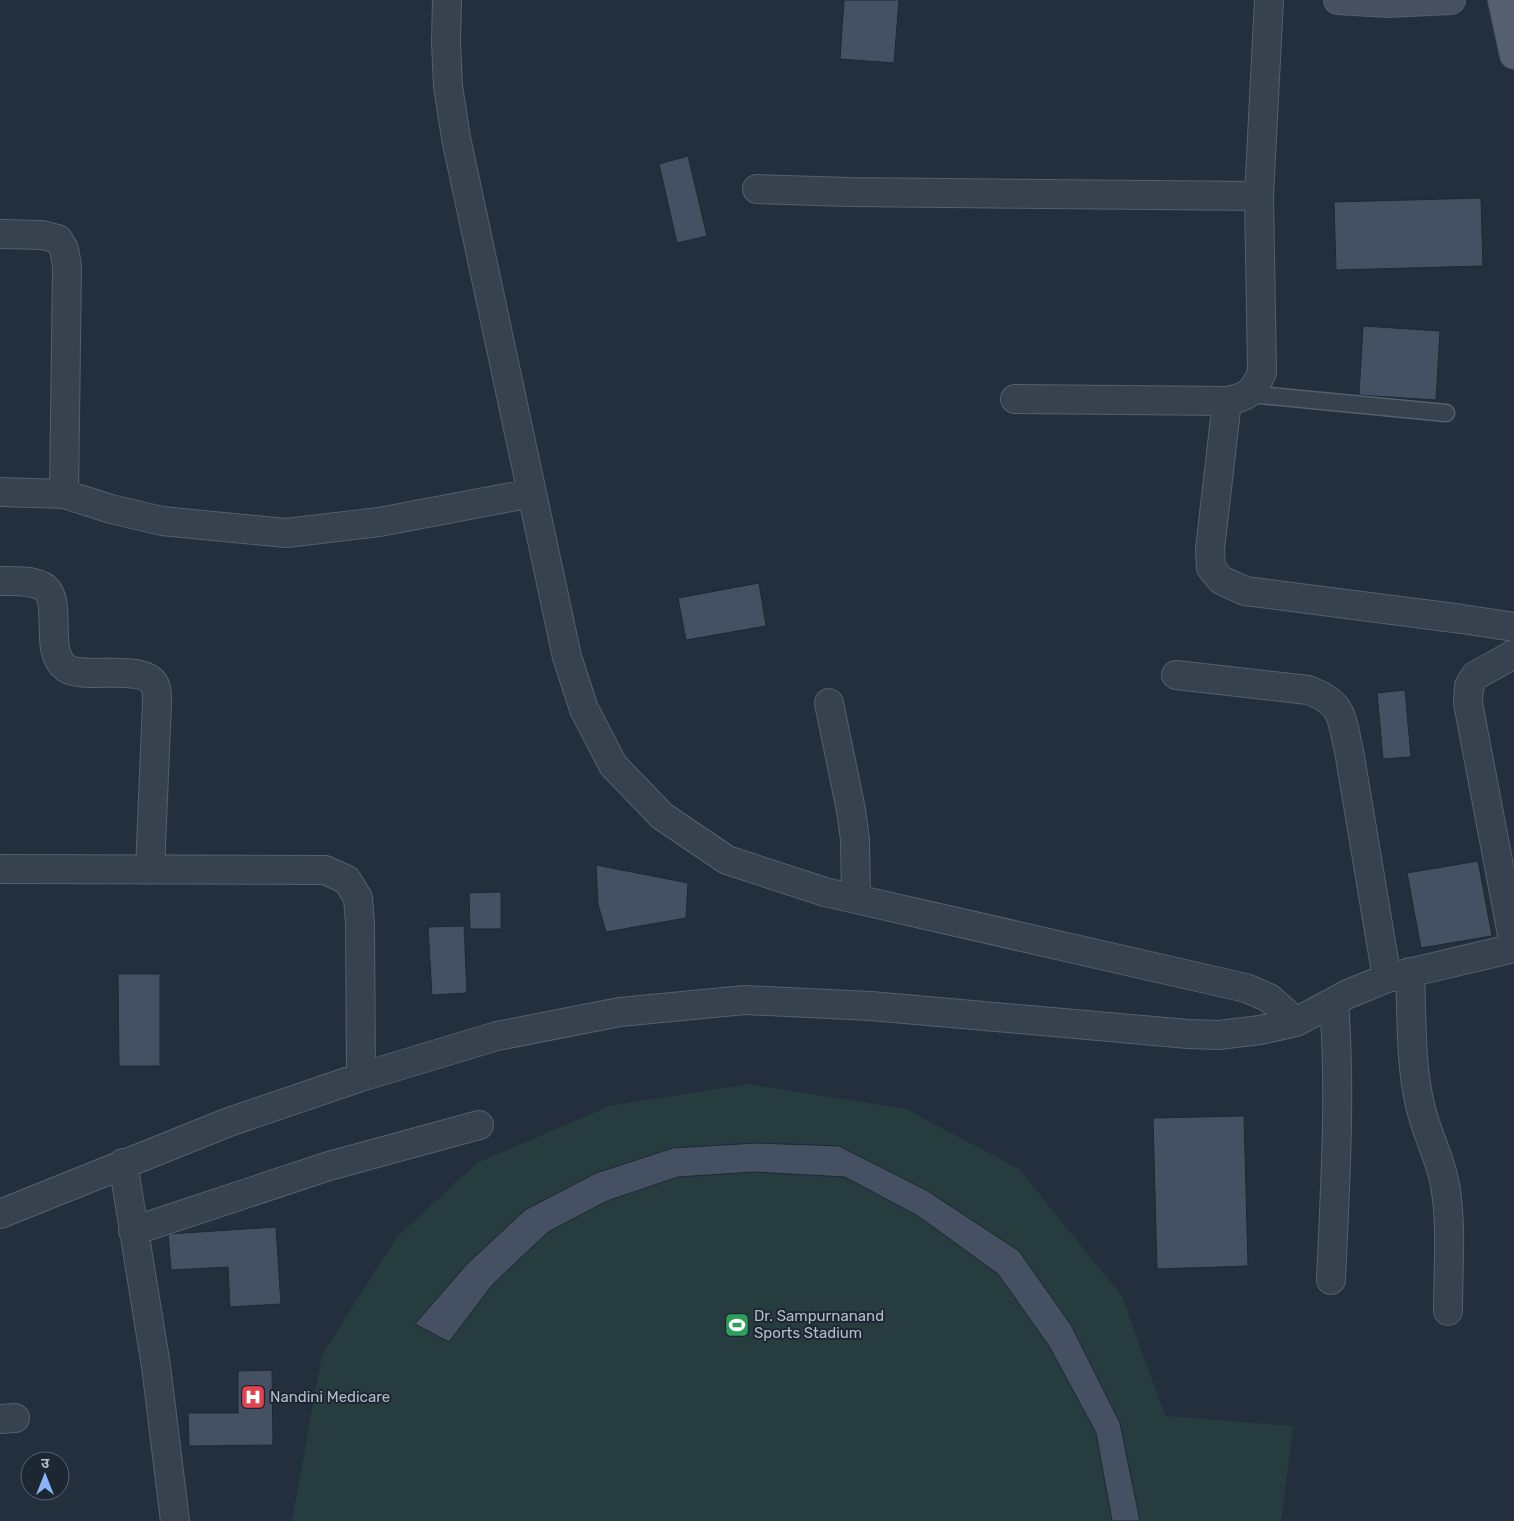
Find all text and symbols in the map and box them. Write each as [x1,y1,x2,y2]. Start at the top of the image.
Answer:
place label: Dr. Sampurnanand Sports Stadium [754,1307,884,1342]
sports icon: Dr. Sampurnanand Sports Stadium [724,1312,750,1338]
hospital icon: Nandini Medicare [240,1384,266,1410]
place label: Nandini Medicare [270,1388,390,1406]
north arrow [20,1451,70,1501]
text: उ [41,1455,50,1472]

